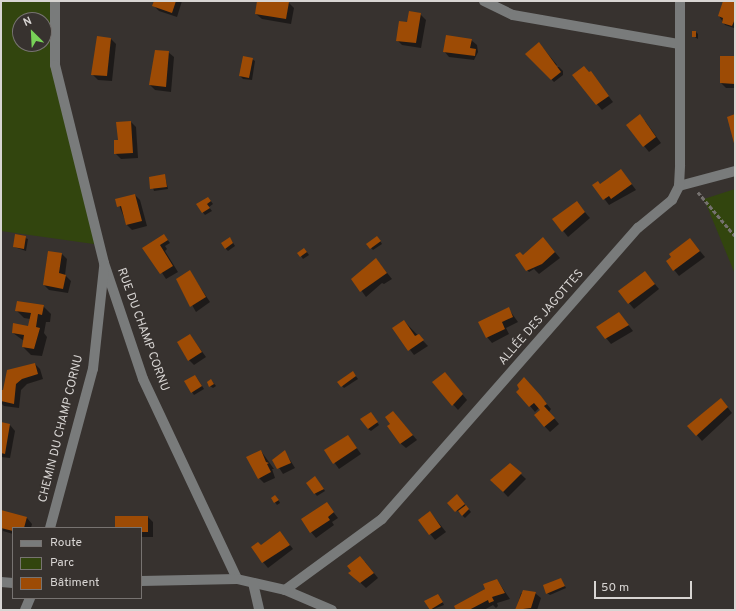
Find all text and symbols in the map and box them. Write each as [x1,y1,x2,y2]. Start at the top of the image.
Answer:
north arrow [12,12,52,52]
text: N [21,14,34,30]
street label: RUE DU CHAMP CORNU [113,266,171,394]
street label: ALLÉE DES JAGOTTES [497,267,587,369]
street label: CHEMIN DU CHAMP CORNU [37,354,87,504]
legend [12,527,142,599]
text: Route [50,535,82,551]
text: Parc [50,555,74,571]
scale bar [596,573,694,599]
text: Bâtiment [50,575,100,591]
text: 50 m [601,580,629,596]

